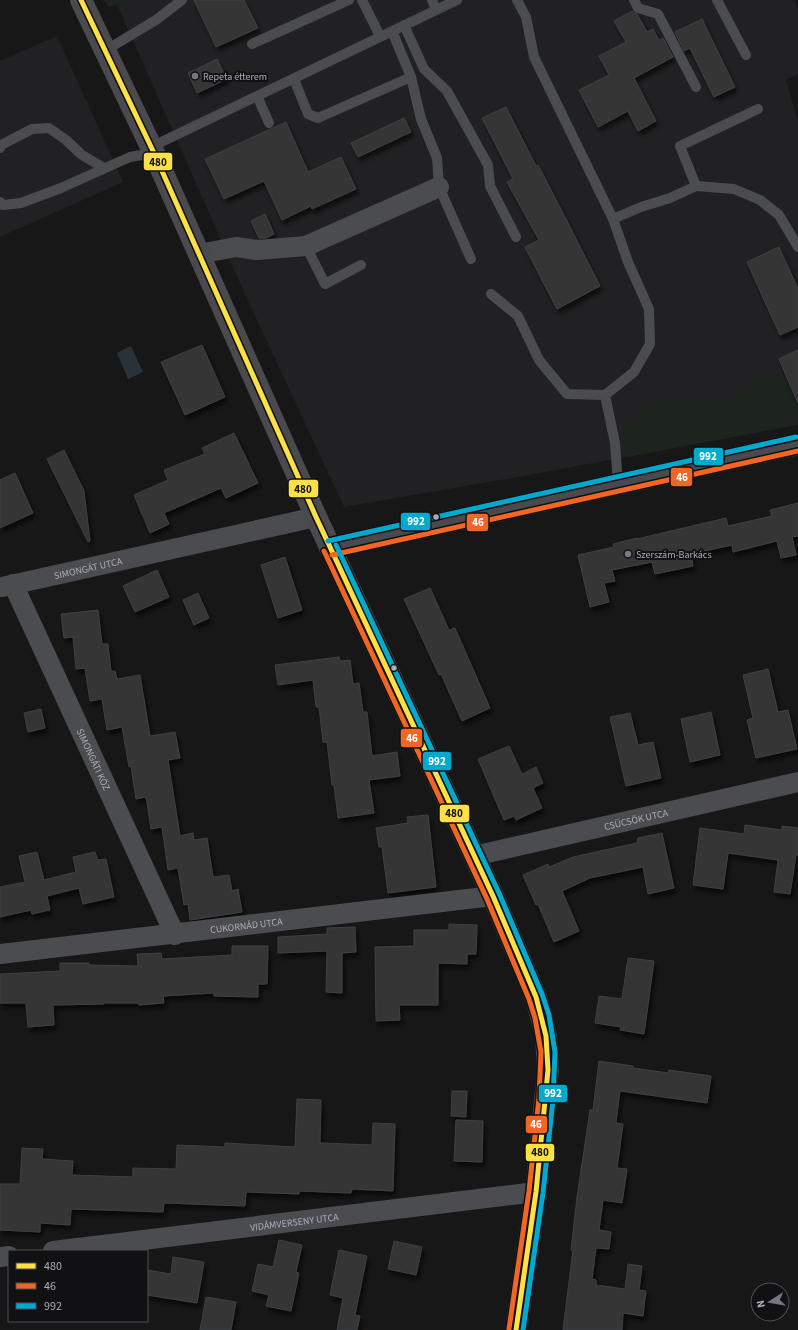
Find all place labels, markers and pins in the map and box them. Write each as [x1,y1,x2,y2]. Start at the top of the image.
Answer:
place label: Repeta étterem [203,70,267,84]
marker: Repeta étterem [190,71,200,81]
unlabelled marker [431,512,441,522]
place label: Szerszám-Barkács [636,548,712,562]
marker: Szerszám-Barkács [623,549,633,559]
unlabelled marker [389,663,399,673]

